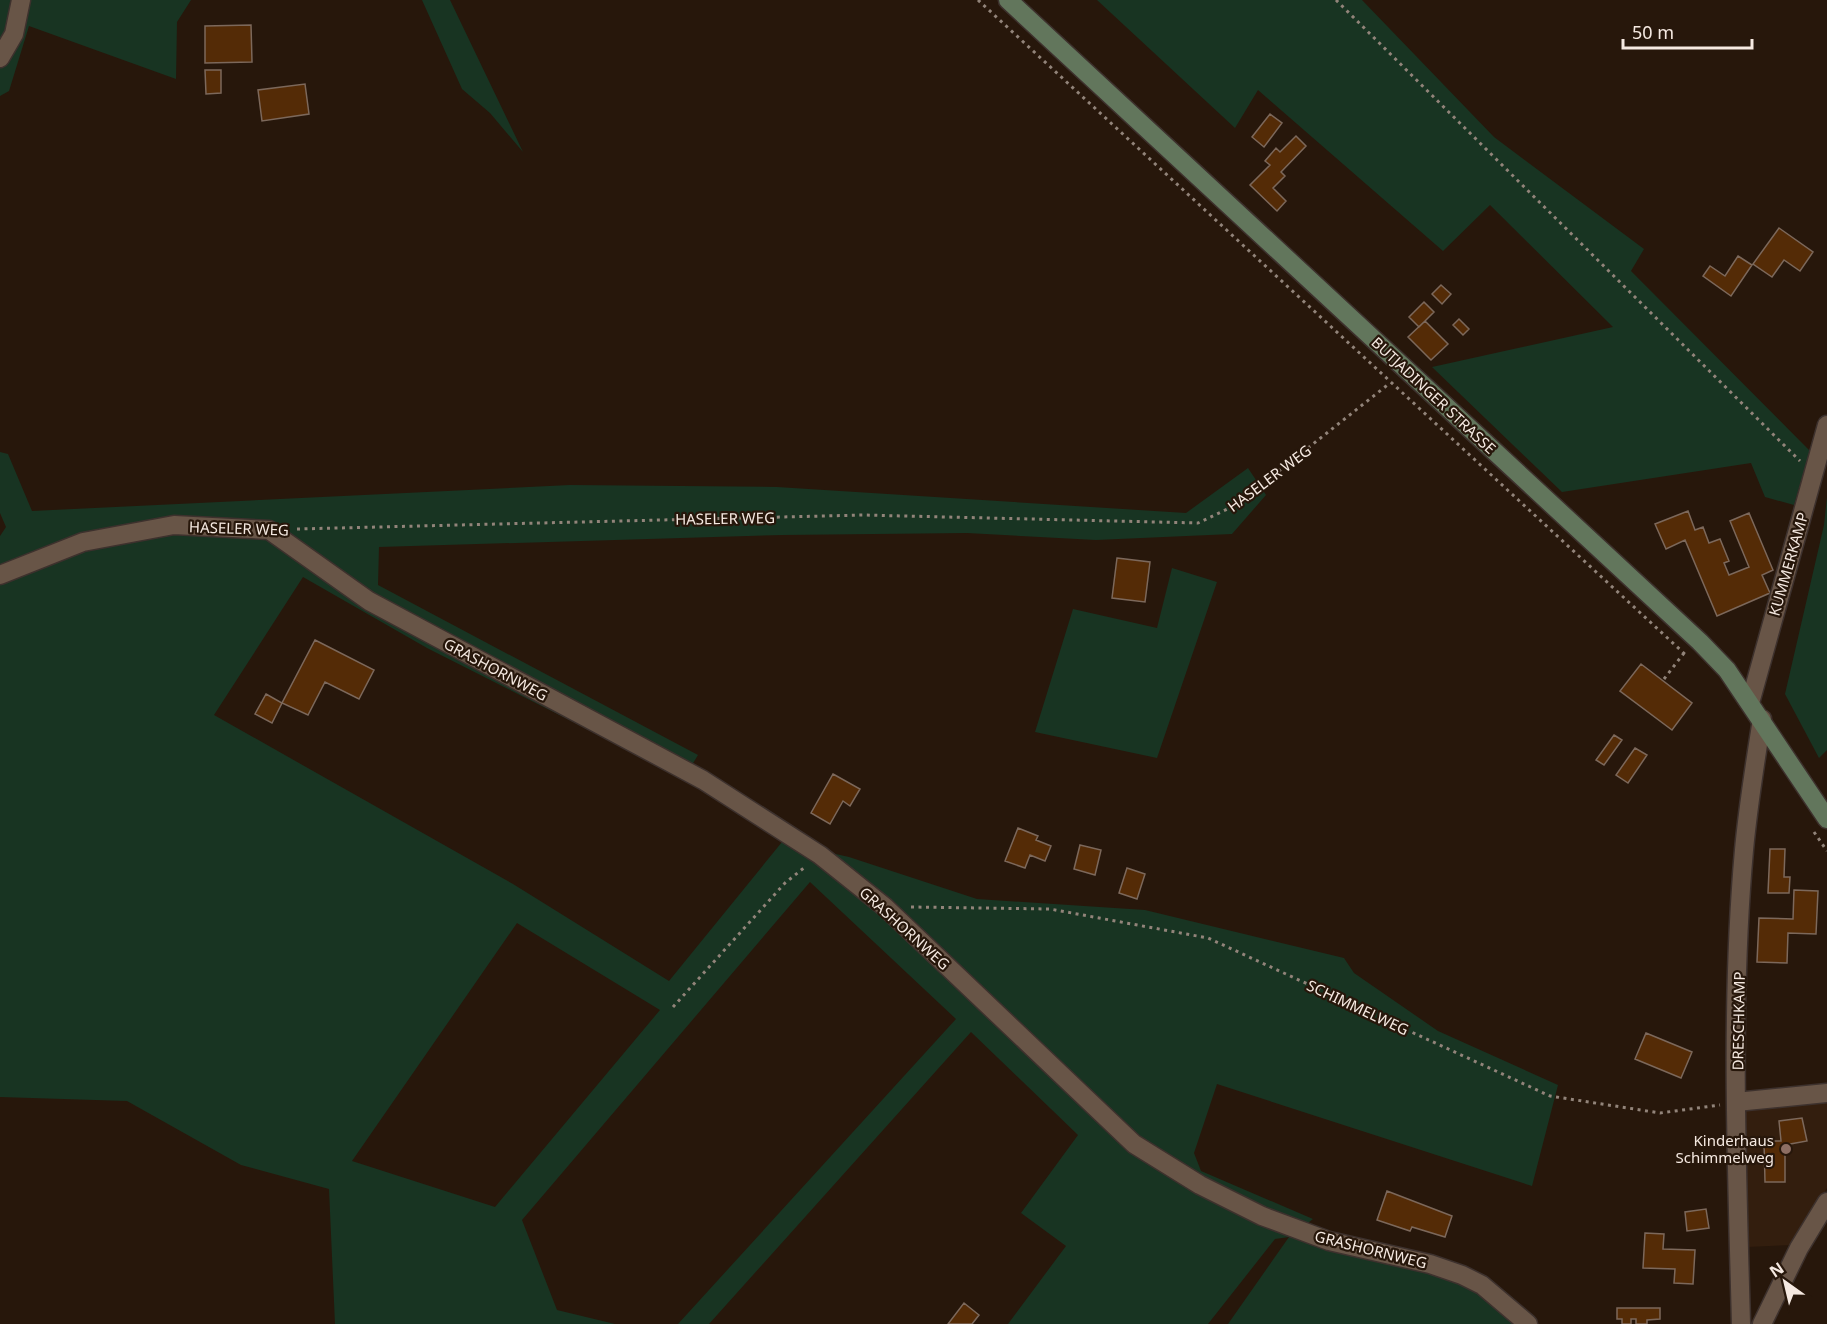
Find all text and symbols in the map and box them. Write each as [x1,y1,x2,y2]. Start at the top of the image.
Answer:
scale bar [1623,12,1752,50]
text: 50 m [1632,20,1674,44]
street label: BUTJADINGER STRASSE [1368,332,1500,458]
street label: HASELER WEG [1223,440,1315,516]
street label: HASELER WEG [675,507,775,529]
street label: KUMMERKAMP [1764,510,1812,618]
street label: HASELER WEG [189,516,289,540]
street label: GRASHORNWEG [441,633,551,705]
street label: GRASHORNWEG [856,882,954,974]
street label: DRESCHKAMP [1727,971,1749,1071]
street label: SCHIMMELWEG [1304,975,1412,1039]
place label: Kinderhaus Schimmelweg [1676,1130,1774,1167]
marker: Kinderhaus Schimmelweg [1779,1142,1793,1156]
street label: GRASHORNWEG [1313,1225,1429,1273]
north arrow [1755,1252,1815,1312]
text: N [1765,1257,1788,1282]

